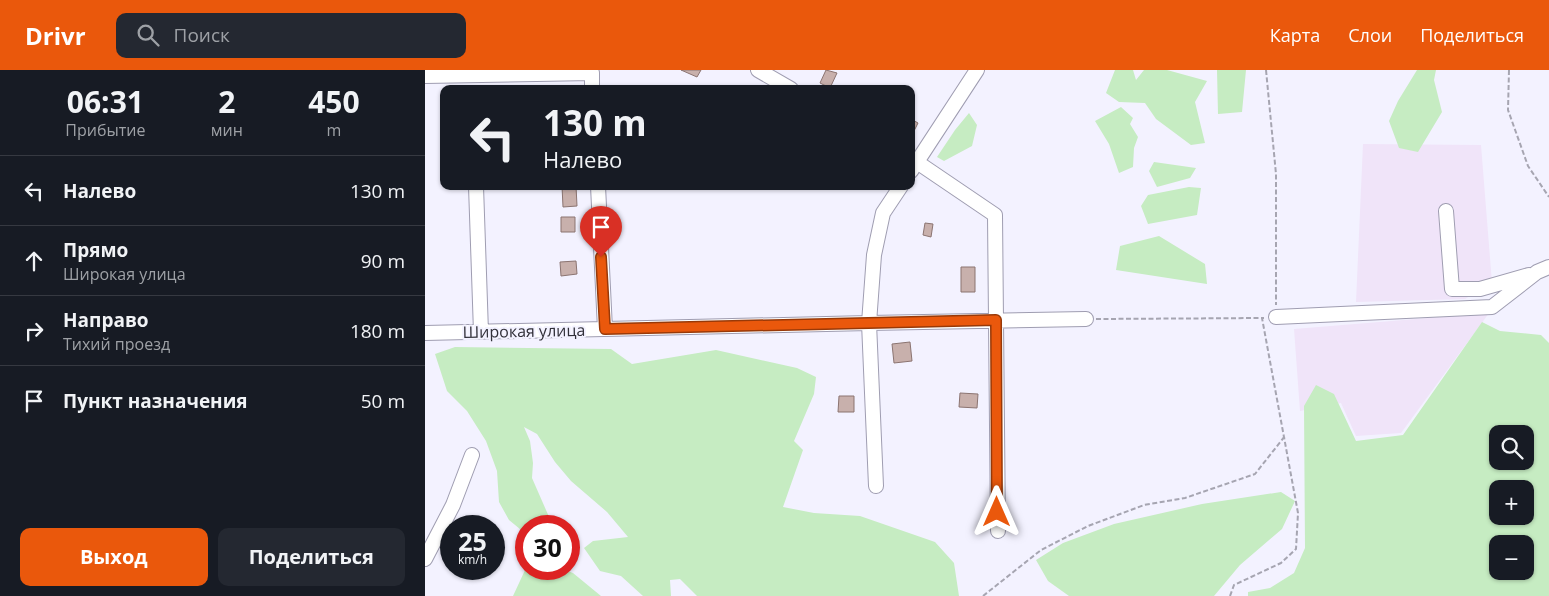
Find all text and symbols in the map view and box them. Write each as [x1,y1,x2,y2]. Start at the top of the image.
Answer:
search box [116,13,466,58]
text: Drivr [25,19,86,52]
icon: search [134,21,162,49]
text: Поиск [174,22,230,48]
text: Карта [1270,23,1320,47]
text: Слои [1348,23,1392,47]
text: Поделиться [1420,23,1524,47]
text: 06:31 [67,81,144,122]
text: 2 [218,81,235,122]
text: 450 [308,81,360,122]
text: 130 m [543,99,647,146]
icon: left [460,105,525,170]
text: Прибытие [65,119,145,141]
text: мин [211,119,243,141]
text: m [327,119,341,141]
text: Налево [543,144,622,174]
icon: left [20,177,48,205]
text: Налево [63,178,136,204]
text: 130 m [350,178,405,204]
pin [580,206,622,257]
icon: arrive [587,213,615,241]
text: Прямо [63,237,128,263]
icon: ahead [20,247,48,275]
text: 90 m [361,248,405,274]
text: Широкая улица [63,263,186,285]
text: Направо [63,307,149,333]
icon: right [20,317,48,345]
text: 180 m [350,318,405,344]
street label: Широкая улица [463,319,585,343]
text: Тихий проезд [63,333,170,355]
icon: arrive [20,387,48,415]
text: Пункт назначения [63,388,248,414]
text: 50 m [361,388,405,414]
map controls [1489,425,1534,580]
button: search [1489,425,1534,470]
button: + [1489,480,1534,525]
position arrow [970,485,1022,537]
speed limit sign: 30 [515,515,580,580]
text: 25 [458,524,487,558]
button: Выход [20,528,208,586]
button: Поделиться [218,528,405,586]
button: − [1489,535,1534,580]
text: km/h [458,551,487,568]

